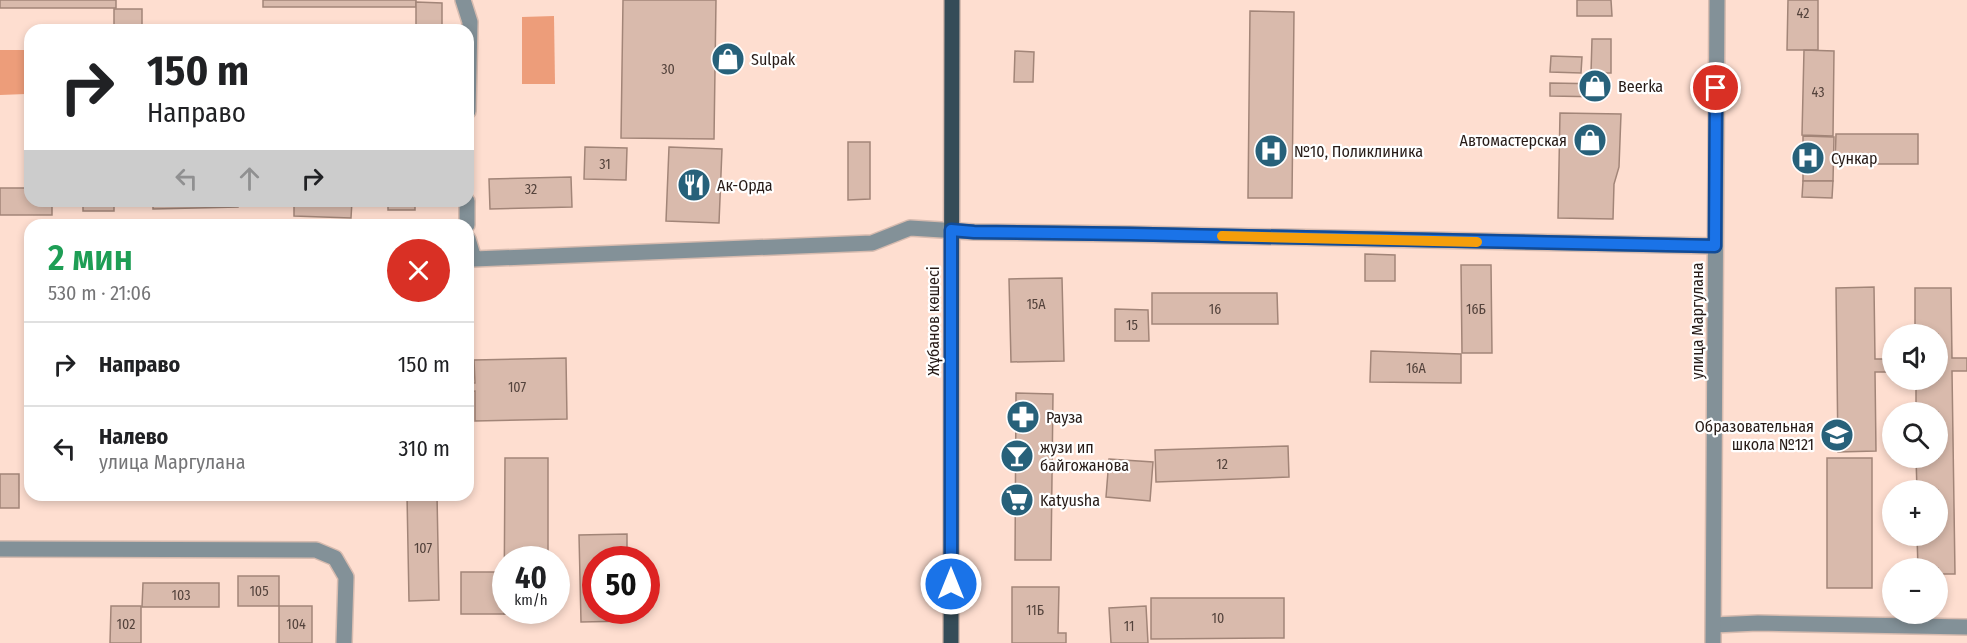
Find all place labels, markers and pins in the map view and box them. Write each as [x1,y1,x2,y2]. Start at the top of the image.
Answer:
shop icon: Sulpak [710,41,746,77]
place label: Sulpak [751,50,796,69]
pin [1690,62,1741,113]
shop icon: Beerka [1577,68,1613,104]
place label: Beerka [1618,77,1663,96]
shop icon: Автомастерская [1572,122,1608,158]
place label: Автомастерская [1460,131,1567,150]
hospital icon: №10, Поликлиника [1253,133,1289,169]
hospital icon: Сункар [1790,140,1826,176]
place label: №10, Поликлиника [1294,142,1423,161]
place label: Сункар [1831,149,1878,168]
restaurant icon: Ак-Орда [676,167,712,203]
place label: Ак-Орда [717,176,773,195]
pharmacy icon: Рауза [1005,399,1041,435]
place label: Рауза [1046,408,1083,427]
place label: Образовательная школа №121 [1695,417,1814,454]
school or university icon: Образовательная школа №121 [1819,417,1855,453]
bar icon: жузи ип байгожанова [999,438,1035,474]
place label: жузи ип байгожанова [1040,438,1129,475]
supermarket icon: Katyusha [999,482,1035,518]
place label: Katyusha [1040,491,1100,510]

